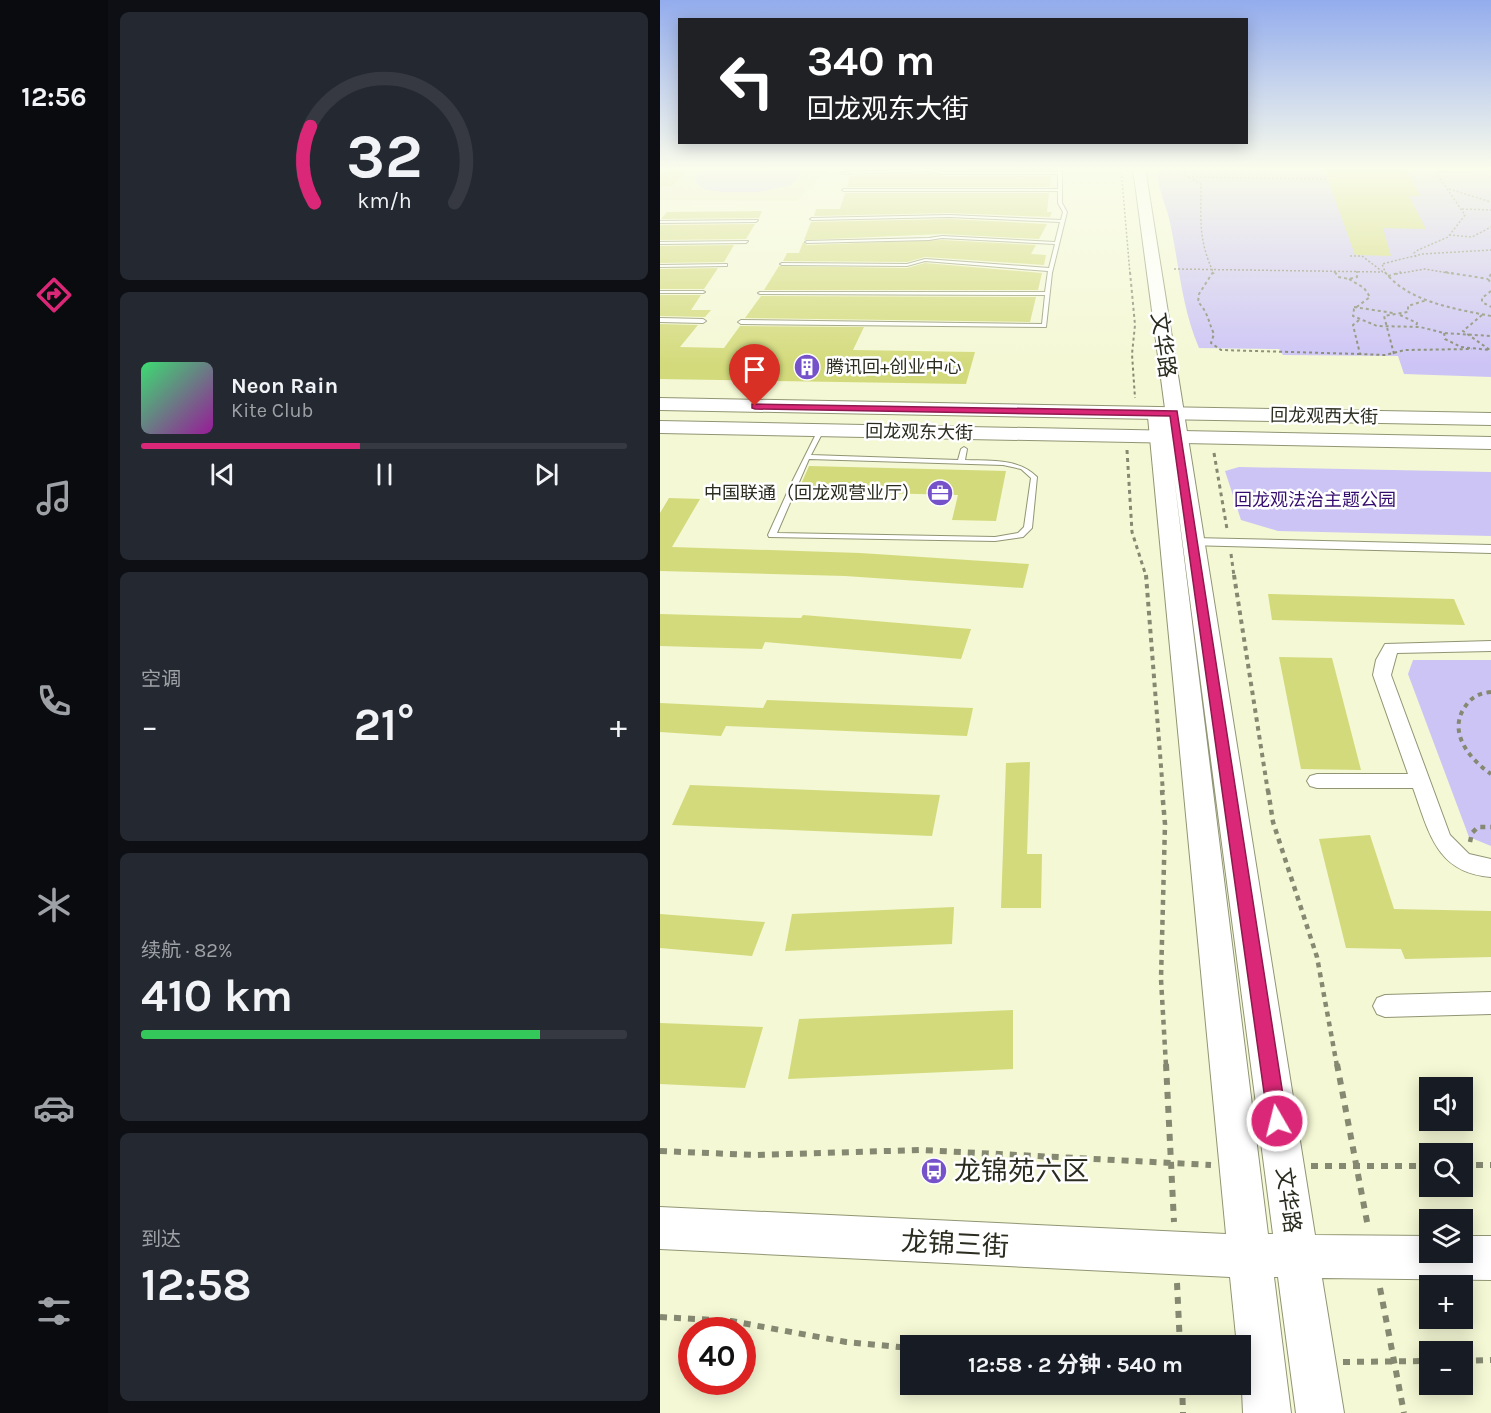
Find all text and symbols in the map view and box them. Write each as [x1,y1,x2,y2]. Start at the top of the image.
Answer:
text: 340 m [807,36,935,86]
icon: left [708,42,786,120]
text: 12:56 [21,81,87,113]
text: 回龙观东大街 [807,93,969,125]
text: 32 [346,120,422,193]
text: km/h [357,188,411,213]
icon: directions [33,274,75,316]
street label: 文华路 [1146,311,1180,380]
pin [729,344,780,406]
building icon: 腾讯回+创业中心 [792,352,822,382]
icon: arrive [738,353,771,386]
place label: 腾讯回+创业中心 [826,356,961,378]
text: Neon Rain [231,373,338,399]
text: Kite Club [231,399,313,422]
street label: 回龙观西大街 [1270,404,1378,428]
street label: 回龙观东大街 [865,420,973,444]
icon: previous [206,458,239,491]
icon: pause [368,458,401,491]
icon: next [530,458,563,491]
icon: music [33,477,75,519]
office icon: 中国联通（回龙观营业厅） [925,478,955,508]
place label: 中国联通（回龙观营业厅） [704,482,920,504]
park label: 回龙观法治主题公园 [1234,489,1396,511]
text: 空调 [141,668,181,691]
icon: phone [33,680,75,722]
text: 21° [354,699,414,751]
text: − [141,707,158,745]
text: + [610,707,627,745]
icon: climate [33,884,75,926]
text: 续航 · 82% [141,939,232,962]
text: 410 km [141,970,293,1022]
map controls [1419,1077,1473,1395]
button: sound [1419,1077,1473,1131]
icon: car [33,1087,75,1129]
position arrow [1245,1089,1309,1153]
button: search [1419,1143,1473,1197]
place label: 龙锦苑六区 [954,1155,1089,1187]
bus stop icon: 龙锦苑六区 [919,1156,949,1186]
street label: 文华路 [1271,1166,1305,1235]
button: layers [1419,1209,1473,1263]
street label: 龙锦三街 [900,1225,1010,1263]
text: 到达 [141,1228,181,1251]
text: 12:58 [141,1259,252,1311]
button: + [1419,1275,1473,1329]
icon: filters [33,1290,75,1332]
speed limit sign: 40 [678,1317,756,1395]
button: − [1419,1341,1473,1395]
text: 12:58 · 2 分钟 · 540 m [968,1352,1183,1378]

